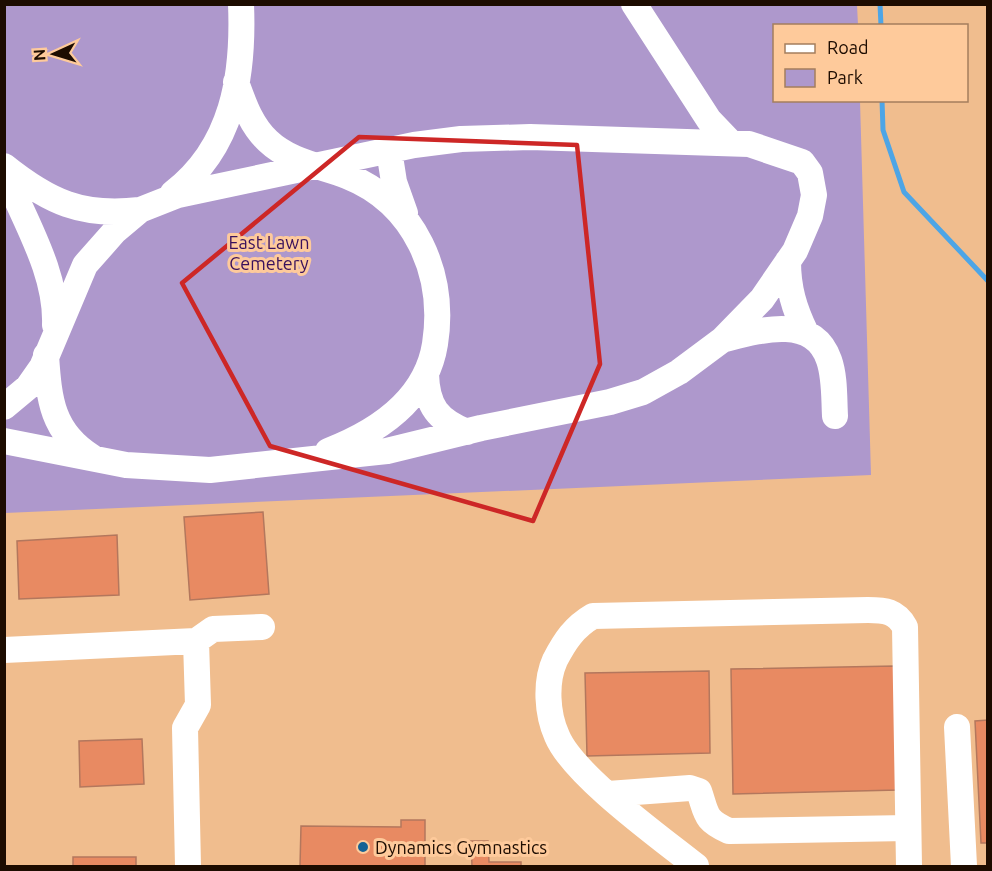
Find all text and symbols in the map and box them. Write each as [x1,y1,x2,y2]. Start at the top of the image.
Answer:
north arrow [24,24,84,84]
legend [773,24,968,102]
text: Road [827,37,869,57]
text: N [30,48,48,62]
text: Park [827,67,863,87]
park label: East Lawn Cemetery [229,232,310,273]
place label: Dynamics Gymnastics [375,837,547,857]
marker: Dynamics Gymnastics [356,840,370,854]

